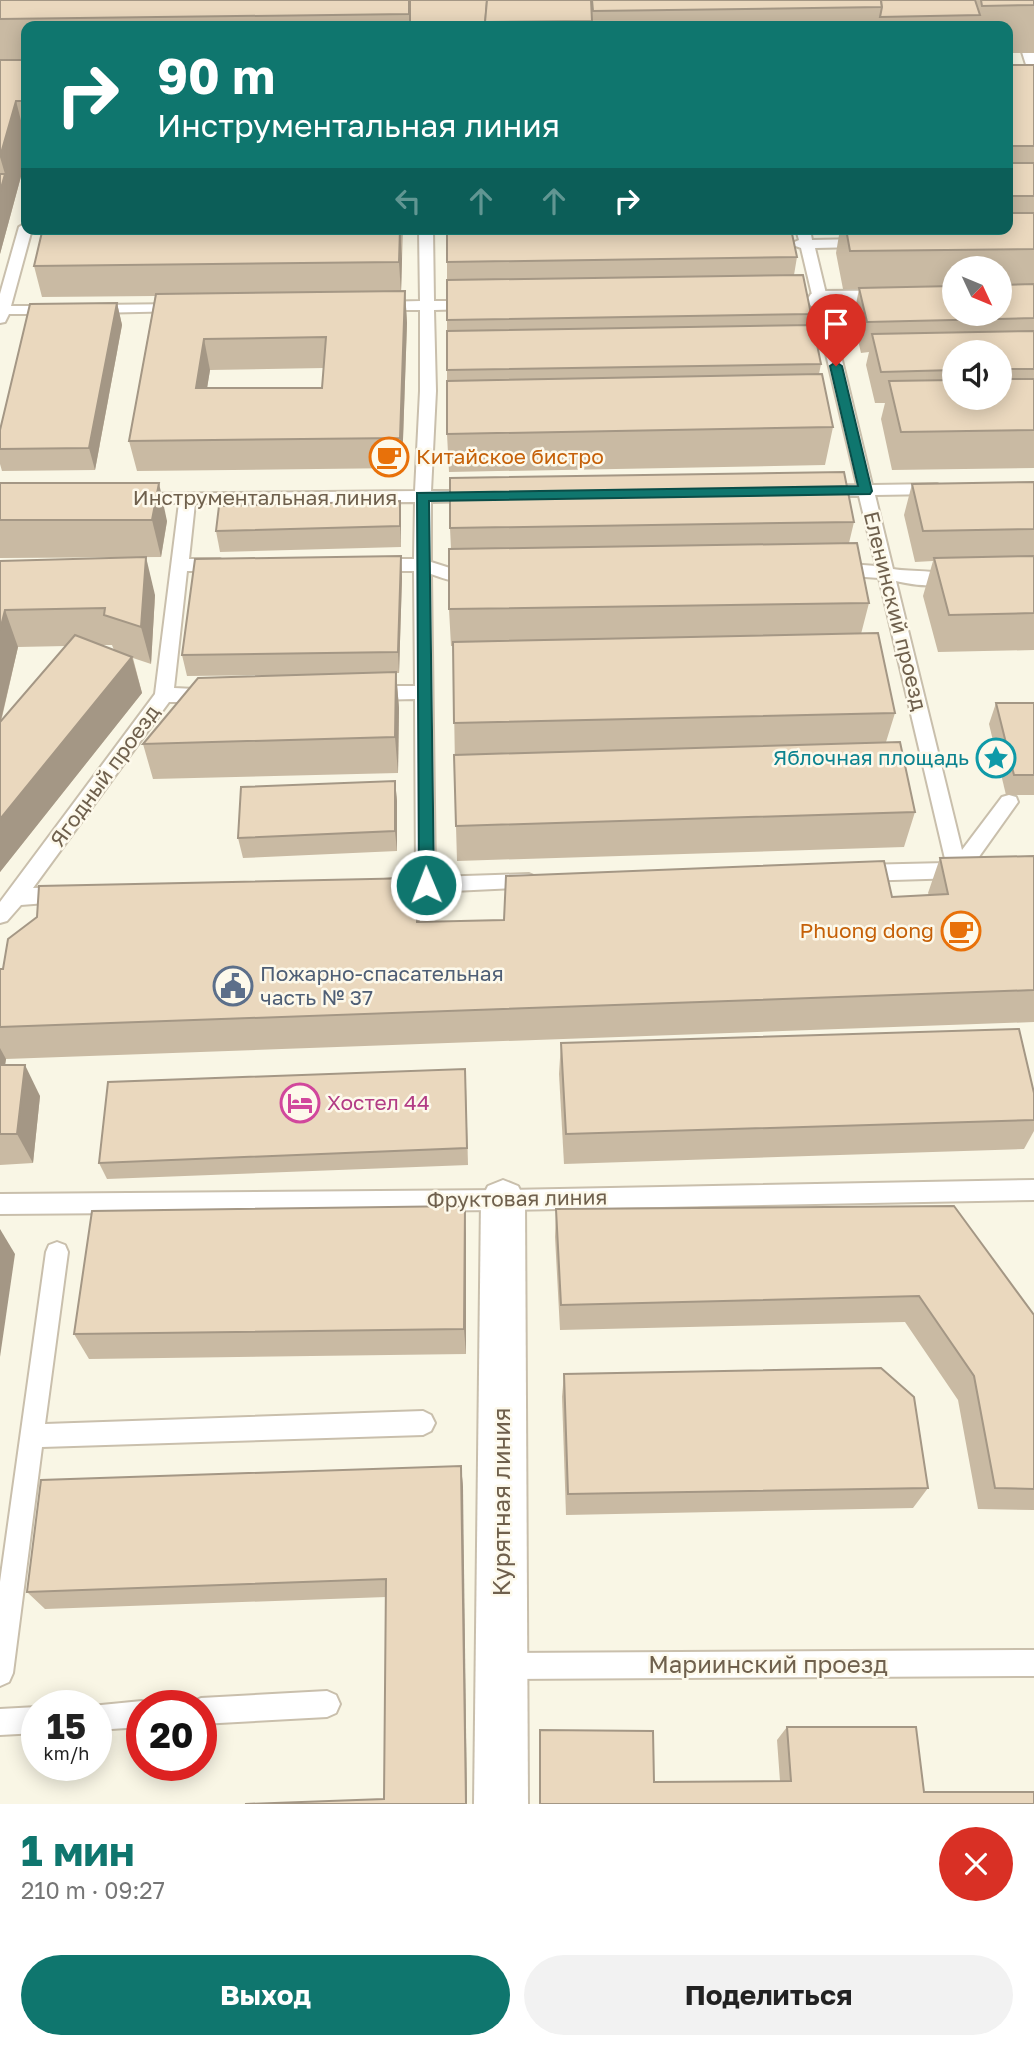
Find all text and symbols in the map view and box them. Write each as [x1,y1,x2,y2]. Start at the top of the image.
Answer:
text: 90 m [157,46,275,105]
icon: right [42,49,133,140]
text: Инструментальная линия [157,106,560,144]
icon: left [389,182,427,220]
icon: ahead [462,182,500,220]
icon: ahead [535,182,573,220]
icon: right [608,182,646,220]
north arrow [942,256,1012,326]
map controls [942,256,1012,410]
pin [806,294,866,366]
icon: arrive [817,305,855,343]
button: sound [942,340,1012,410]
cafe icon: Китайское бистро [368,436,410,478]
place label: Китайское бистро [416,443,604,469]
street label: Инструментальная линия [133,484,397,510]
street label: Еленинский проезд [859,508,933,713]
street label: Ягодный проезд [44,699,165,851]
place icon: Яблочная площадь [975,737,1017,779]
place label: Яблочная площадь [773,744,969,770]
position arrow [389,848,463,922]
cafe icon: Phuong dong [940,910,982,952]
place label: Phuong dong [800,917,934,943]
place label: Пожарно-спасательная часть № 37 [260,960,504,1010]
public building icon: Пожарно-спасательная часть № 37 [212,965,254,1007]
hotel icon: Хостел 44 [279,1082,321,1124]
place label: Хостел 44 [327,1089,430,1115]
street label: Фруктовая линия [426,1183,608,1213]
street label: Курятная линия [486,1408,515,1597]
street label: Мариинский проезд [648,1649,888,1678]
speed limit sign: 20 [126,1690,217,1781]
text: 15 [47,1705,86,1747]
text: km/h [44,1742,89,1764]
text: 1 мин [21,1825,135,1875]
button: close [939,1827,1013,1901]
text: 210 m · 09:27 [21,1876,165,1904]
button: Выход [21,1955,510,2035]
button: Поделиться [524,1955,1013,2035]

